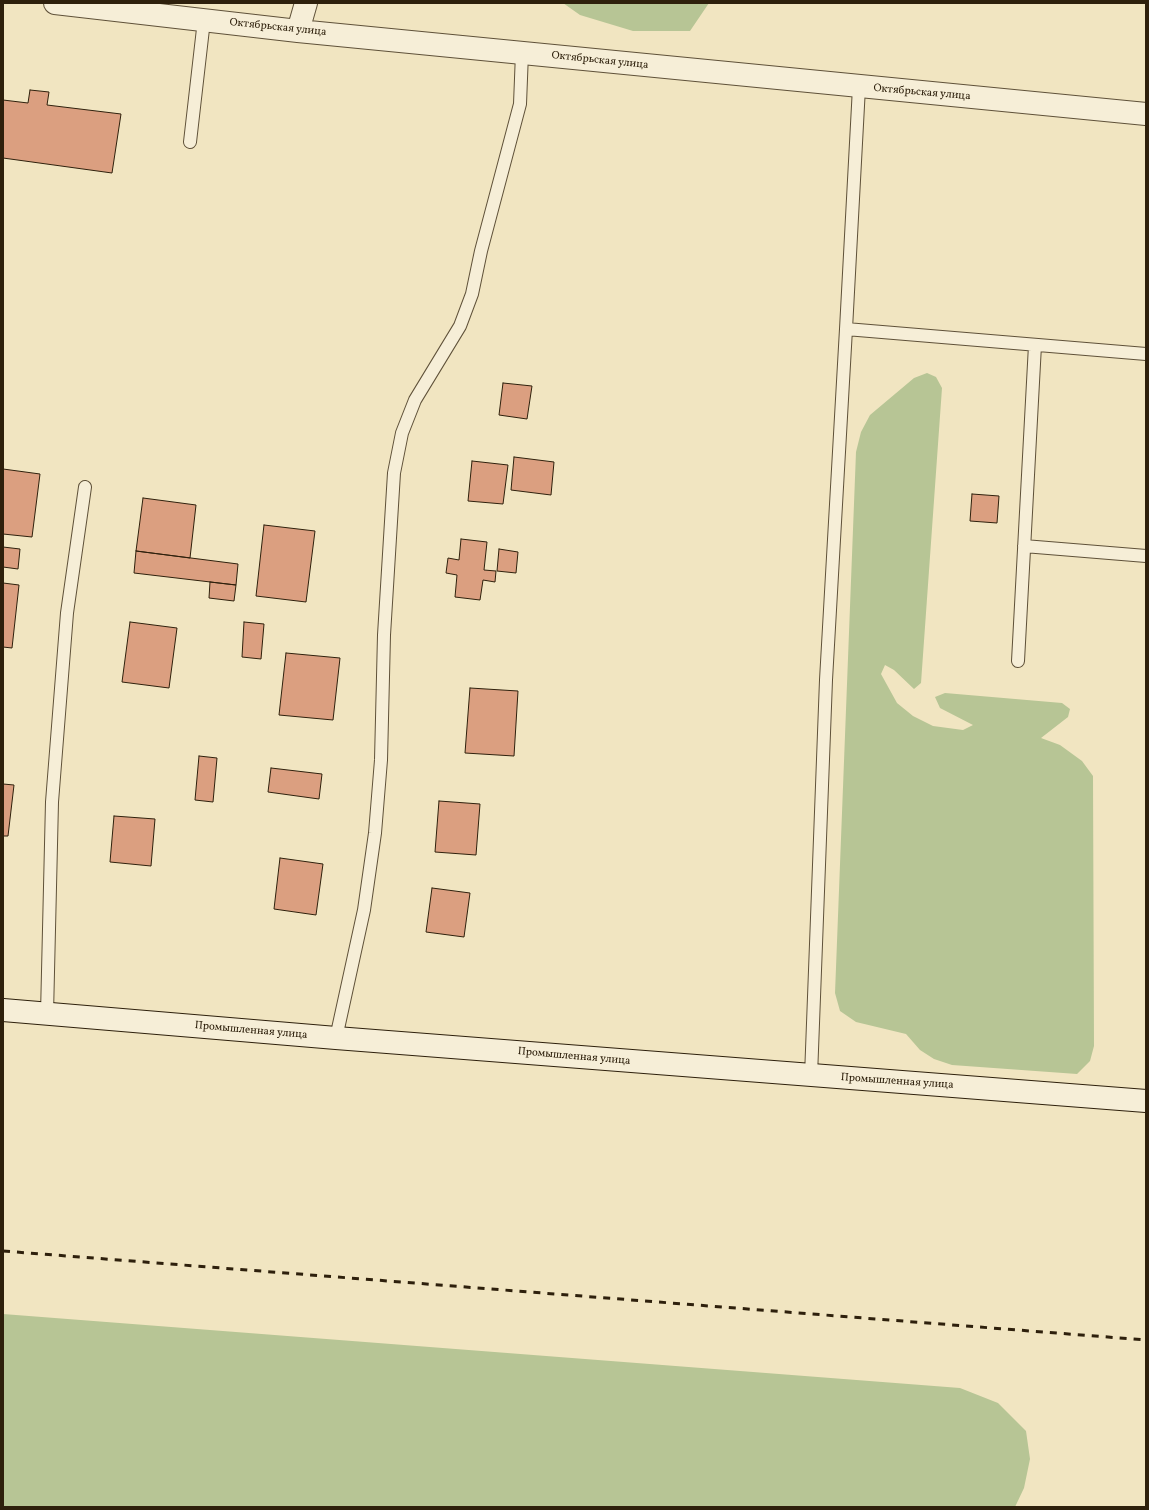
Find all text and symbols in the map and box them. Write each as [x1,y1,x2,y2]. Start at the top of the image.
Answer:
street label: Октябрьская улица [229,16,327,40]
street label: Октябрьская улица [551,49,649,73]
street label: Октябрьская улица [873,82,971,104]
street label: Промышленная улица [194,1019,308,1043]
street label: Промышленная улица [517,1045,631,1069]
street label: Промышленная улица [840,1071,954,1093]

